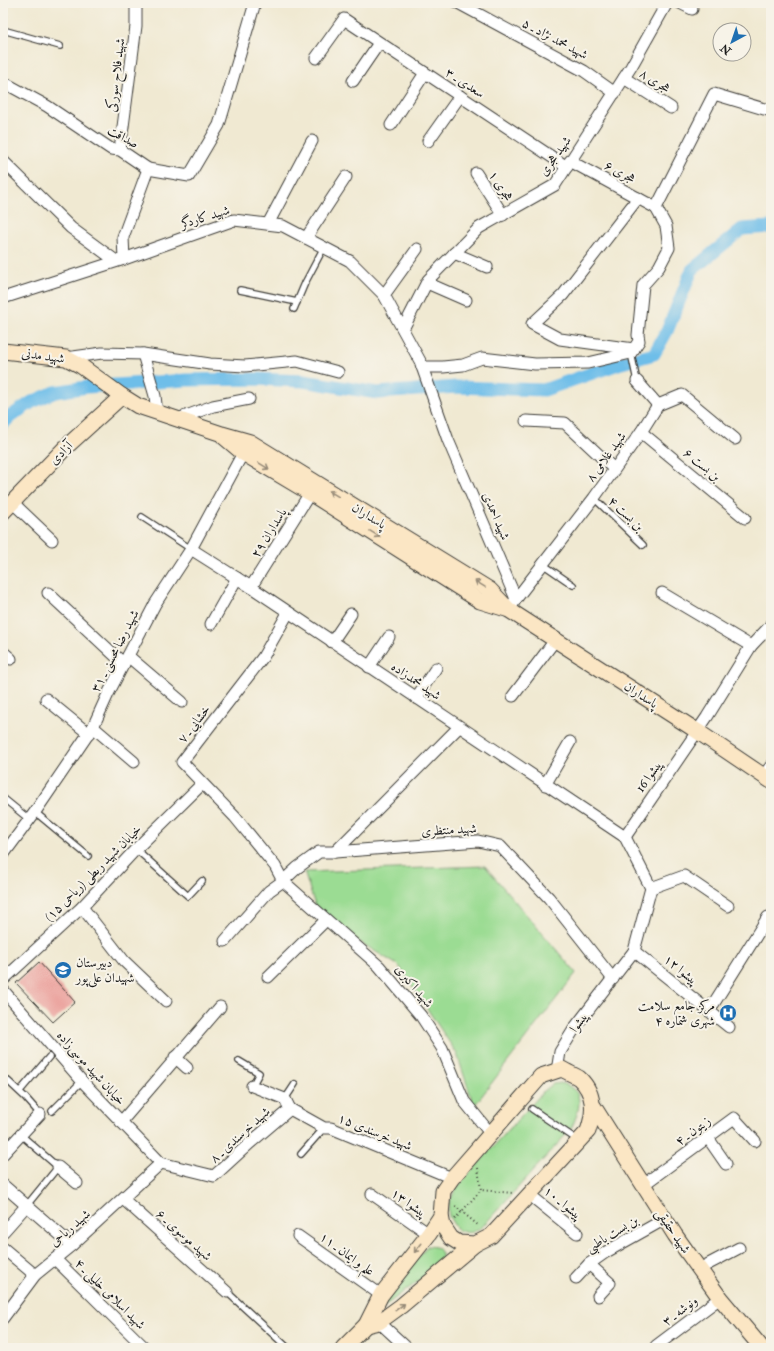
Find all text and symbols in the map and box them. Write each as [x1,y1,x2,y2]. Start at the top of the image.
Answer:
street label: شهید محمد نژاد ـ ۵ [519,15,591,63]
north arrow [712,22,752,62]
street label: شهید فلاح سورکی [103,37,131,113]
text: N [717,40,735,58]
street label: سعدی ـ ۳ [442,64,488,102]
street label: هجری ۸ [637,65,673,97]
street label: صداقت [105,122,141,152]
street label: شهید هجری [535,133,575,179]
street label: هجری ۶ [602,157,638,187]
street label: هجری ۱ [485,168,517,204]
street label: شهید کاردگر [176,201,232,233]
street label: شهید مدنی [20,345,66,367]
street label: ۸ شهید غلامی [582,429,630,485]
street label: آزادی [46,437,77,468]
street label: بن بست ۶ [680,445,724,485]
one-way arrow [258,462,270,470]
street label: شهید احمدی [479,489,513,543]
one-way arrow [329,490,340,498]
street label: بن بست ۴ [605,493,648,535]
street label: پاسداران [348,499,389,534]
street label: پاسداران ۲۹ [248,505,292,561]
one-way arrow [369,530,380,538]
one-way arrow [474,580,486,588]
street label: شهید رضا محسنی ـ ۳۱ [87,607,144,695]
street label: شهید محمدزاده [388,658,444,704]
street label: پاسداران [620,678,661,713]
street label: خشایی ـ ۷ [174,702,214,746]
street label: پیشوا 16 [632,757,667,796]
street label: خیابان شهید ربطی (ریاحی ۱۵) [41,821,145,925]
street label: شهید منتظری [421,821,477,839]
street label: پیشوا ۱۲ [660,951,702,990]
place label: دبیرستان شهیدان علی‌پور [74,955,135,988]
school or university icon: دبیرستان شهیدان علی‌پور [53,960,73,980]
street label: شهید اکبری [391,961,437,1011]
place label: مرکز جامع سلامت شهری شماره ۴ [638,998,715,1029]
hospital icon: مرکز جامع سلامت شهری شماره ۴ [718,1003,738,1023]
street label: پیشوا [566,1008,593,1036]
street label: خیابان شهید موسی‌زاده [53,1027,129,1109]
street label: شهید خرسندی ـ ۸ [206,1104,274,1166]
street label: شهید خرسندی ۱۵ [336,1110,414,1154]
street label: زیتون ـ ۴ [672,1113,714,1149]
street label: پیشوا ـ ۱۰ [540,1183,586,1224]
street label: پیشوا ۱۳ [388,1185,430,1222]
street label: شهید حقیقی [651,1205,694,1258]
street label: شهید ریاحی [46,1206,94,1250]
street label: شهید موسوی ـ ۶ [153,1206,215,1264]
street label: بن بست باطبی [583,1212,643,1258]
street label: علم و ایمان ـ ۱۱ [313,1229,378,1283]
one-way arrow [414,1243,422,1254]
street label: شهید اسلامی خلیلی ـ ۴ [70,1255,149,1334]
street label: ونوشه ـ ۳ [659,1293,701,1329]
one-way arrow [394,1302,405,1311]

